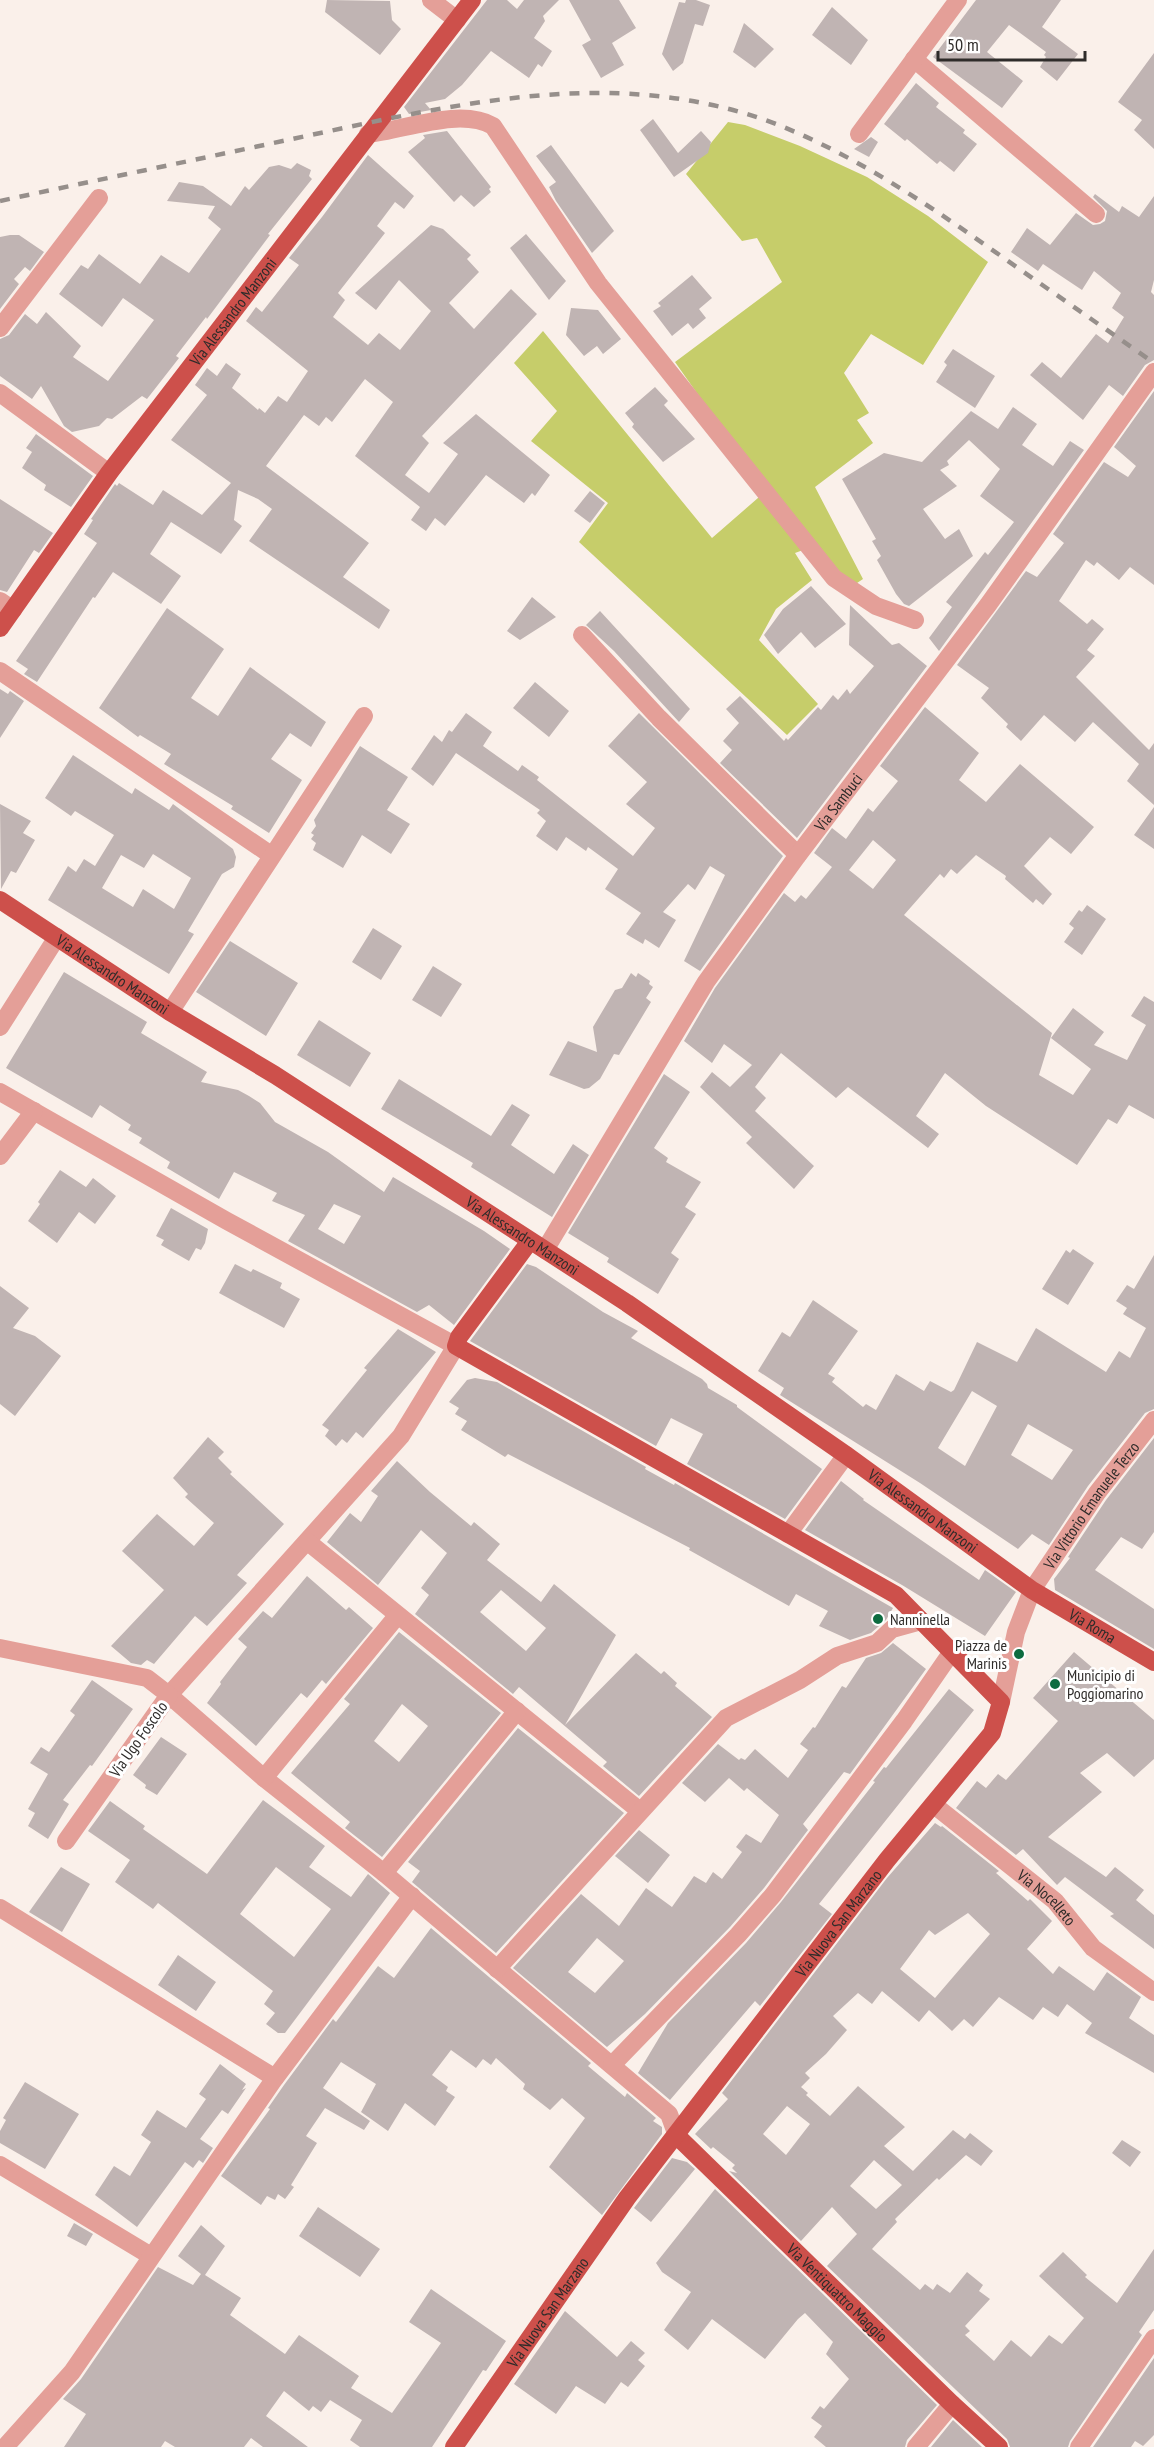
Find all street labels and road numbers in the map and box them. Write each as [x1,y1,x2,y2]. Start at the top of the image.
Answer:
street label: Via Alessandro Manzoni [185,254,281,370]
street label: Via Sambuci [809,769,867,836]
street label: Via Alessandro Manzoni [52,929,173,1019]
street label: Via Alessandro Manzoni [461,1191,583,1279]
street label: Via Vittorio Emanuele Terzo [1039,1437,1143,1573]
street label: Via Alessandro Manzoni [863,1464,982,1557]
street label: Via Roma [1064,1603,1120,1647]
street label: Via Ugo Foscolo [104,1697,172,1782]
street label: Via Nocelleto [1013,1864,1081,1929]
street label: Via Nuova San Marzano [790,1865,886,1981]
street label: Via Ventiquattro Maggio [782,2238,892,2346]
street label: Via Nuova San Marzano [502,2253,593,2372]

